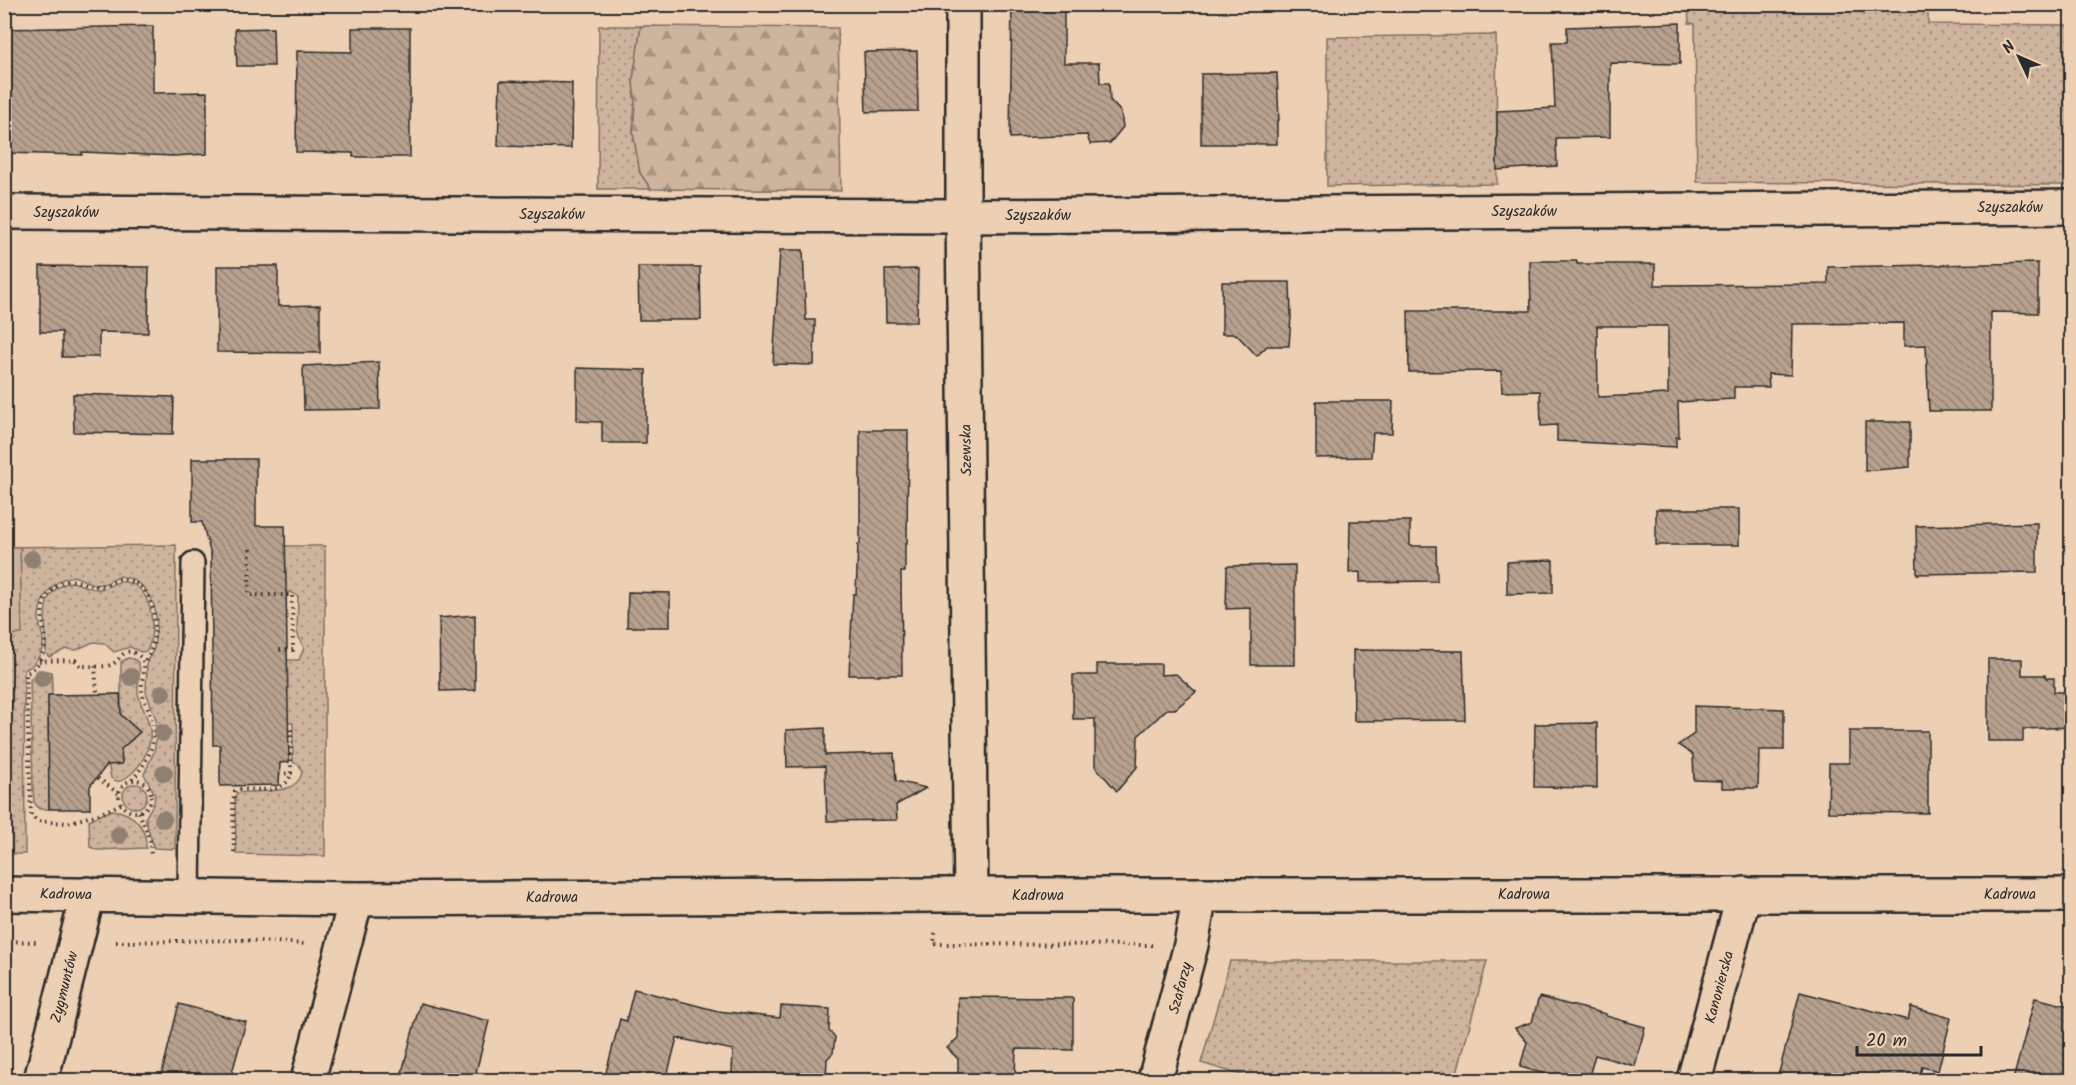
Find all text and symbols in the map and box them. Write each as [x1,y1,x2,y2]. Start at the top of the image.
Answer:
north arrow [1989,27,2049,87]
text: N [1997,35,2022,60]
street label: Szyszaków [1977,196,2044,220]
street label: Szyszaków [1491,200,1558,224]
street label: Szyszaków [33,201,100,225]
street label: Szyszaków [519,203,586,227]
street label: Szyszaków [1005,204,1072,228]
street label: Szewska [955,424,979,476]
street label: Kadrowa [40,883,92,907]
street label: Kadrowa [1498,883,1550,907]
street label: Kadrowa [1984,883,2036,907]
street label: Kadrowa [1012,884,1064,908]
street label: Kadrowa [526,886,578,910]
street label: Zygmuntów [44,948,86,1026]
street label: Kanonierska [1699,948,1741,1026]
street label: Szafarzy [1163,959,1200,1017]
scale bar [1857,1019,1982,1057]
text: 20 m [1866,1027,1907,1056]

